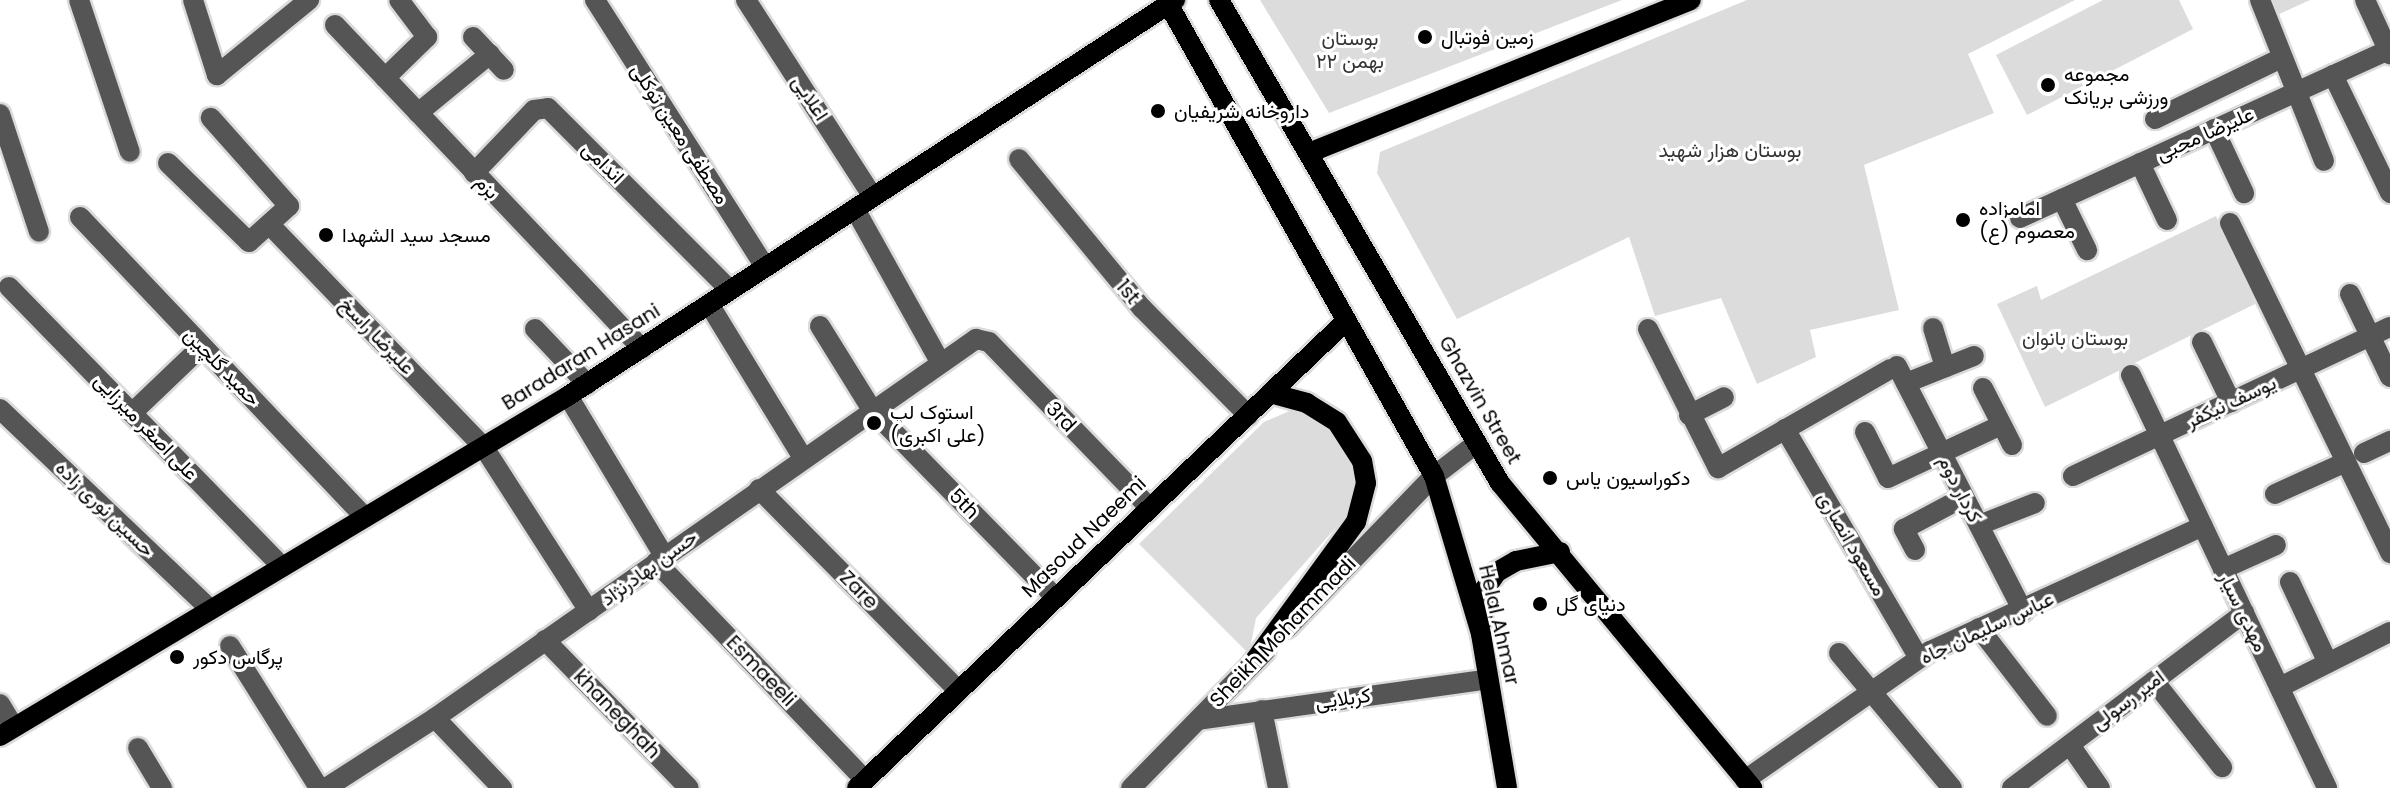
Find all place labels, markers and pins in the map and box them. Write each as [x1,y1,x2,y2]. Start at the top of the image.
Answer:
place label: زمین فوتبال [1441,25,1534,49]
marker: زمین فوتبال [1416,28,1434,46]
place label: مجموعه ورزشی بریانک [2064,62,2168,109]
marker: مجموعه ورزشی بریانک [2039,76,2057,94]
place label: داروخانه شریفیان [1174,99,1309,123]
marker: داروخانه شریفیان [1149,102,1167,120]
place label: امامزاده معصوم (ع) [1979,196,2075,243]
marker: امامزاده معصوم (ع) [1954,211,1972,229]
place label: مسجد سید الشهدا [342,223,491,247]
marker: مسجد سید الشهدا [317,226,335,244]
place label: استوک لپ (علی اکبری) [890,400,986,447]
marker: استوک لپ (علی اکبری) [865,414,883,432]
place label: دکوراسیون یاس [1566,466,1690,490]
marker: دکوراسیون یاس [1541,469,1559,487]
place label: دنیای گل [1556,592,1625,616]
marker: دنیای گل [1531,595,1549,613]
place label: پرگاس دکور [193,645,283,669]
marker: پرگاس دکور [168,648,186,666]

